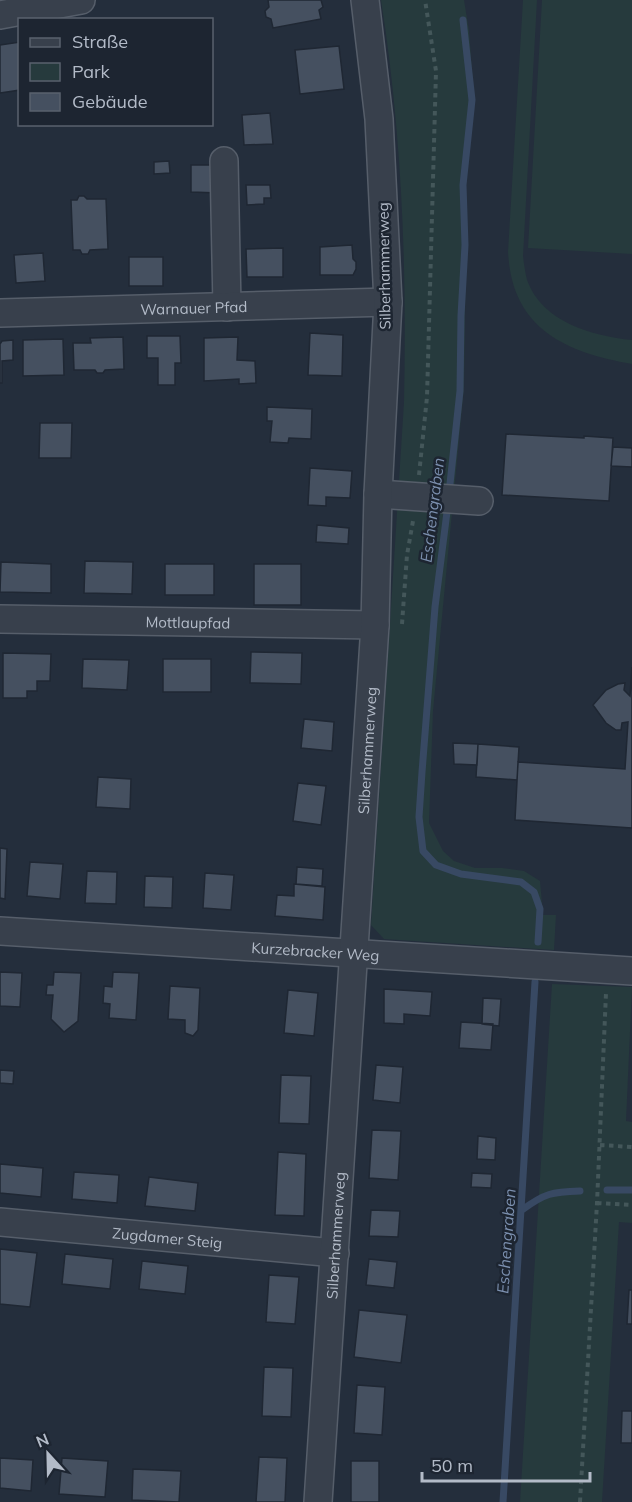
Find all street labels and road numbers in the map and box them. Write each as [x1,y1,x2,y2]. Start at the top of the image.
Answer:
street label: Silberhammerweg [373,202,395,330]
street label: Warnauer Pfad [140,296,248,319]
street label: Mottlaupfad [145,612,231,632]
street label: Silberhammerweg [353,686,380,815]
street label: Kurzebracker Weg [251,937,380,964]
street label: Silberhammerweg [322,1171,349,1300]
street label: Zugdamer Steig [111,1223,223,1252]

